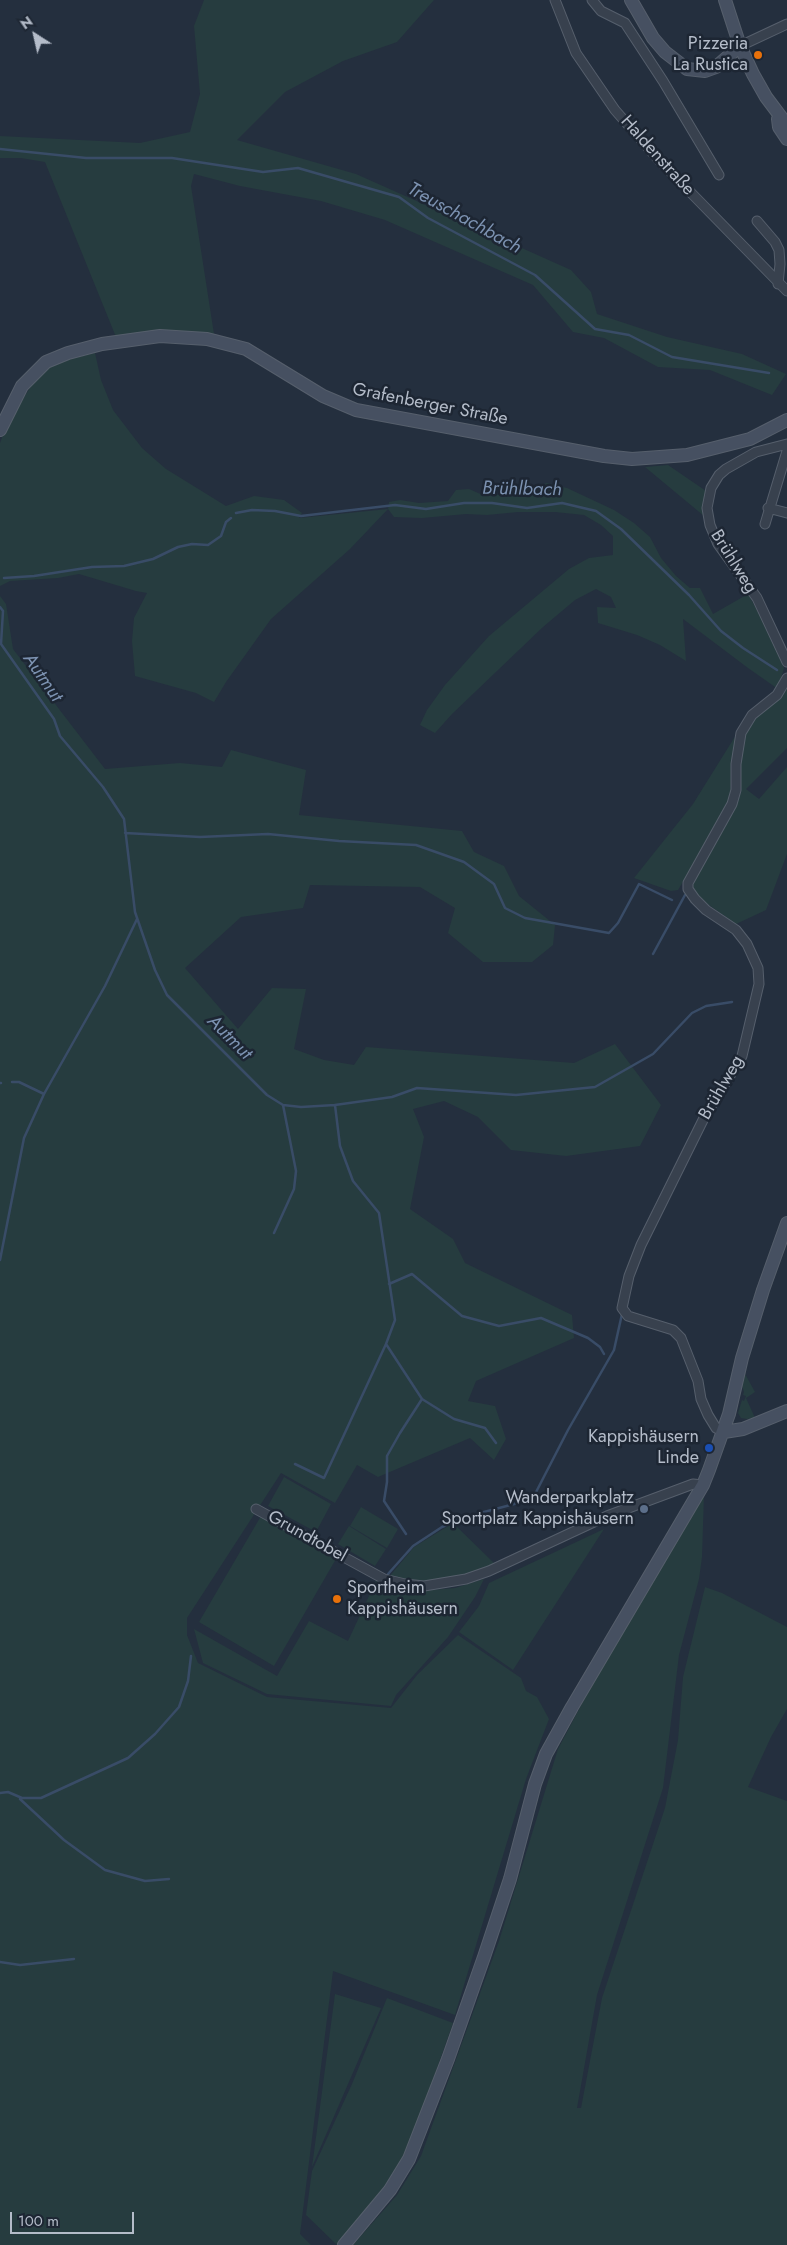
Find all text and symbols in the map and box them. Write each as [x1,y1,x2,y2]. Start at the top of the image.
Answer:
north arrow [10,10,60,60]
text: N [16,11,37,34]
place label: Pizzeria La Rustica [673,34,748,76]
marker: Pizzeria La Rustica [752,49,764,61]
street label: Haldenstraße [615,111,699,201]
water label: Treuschachbach [403,178,525,260]
street label: Grafenberger Straße [351,379,509,431]
water label: Brühlbach [482,478,562,502]
street label: Brühlweg [705,526,761,598]
water label: Autmut [17,649,67,707]
water label: Autmut [202,1011,256,1065]
street label: Brühlweg [695,1052,749,1124]
place label: Kappishäusern Linde [588,1427,699,1470]
marker: Kappishäusern Linde [703,1442,715,1454]
place label: Wanderparkplatz Sportplatz Kappishäusern [441,1488,634,1530]
marker: Wanderparkplatz Sportplatz Kappishäusern [638,1503,650,1515]
street label: Grundtobel [264,1506,350,1568]
place label: Sportheim Kappishäusern [347,1578,458,1620]
marker: Sportheim Kappishäusern [331,1593,343,1605]
scale bar [12,2202,136,2234]
text: 100 m [18,2210,59,2232]

